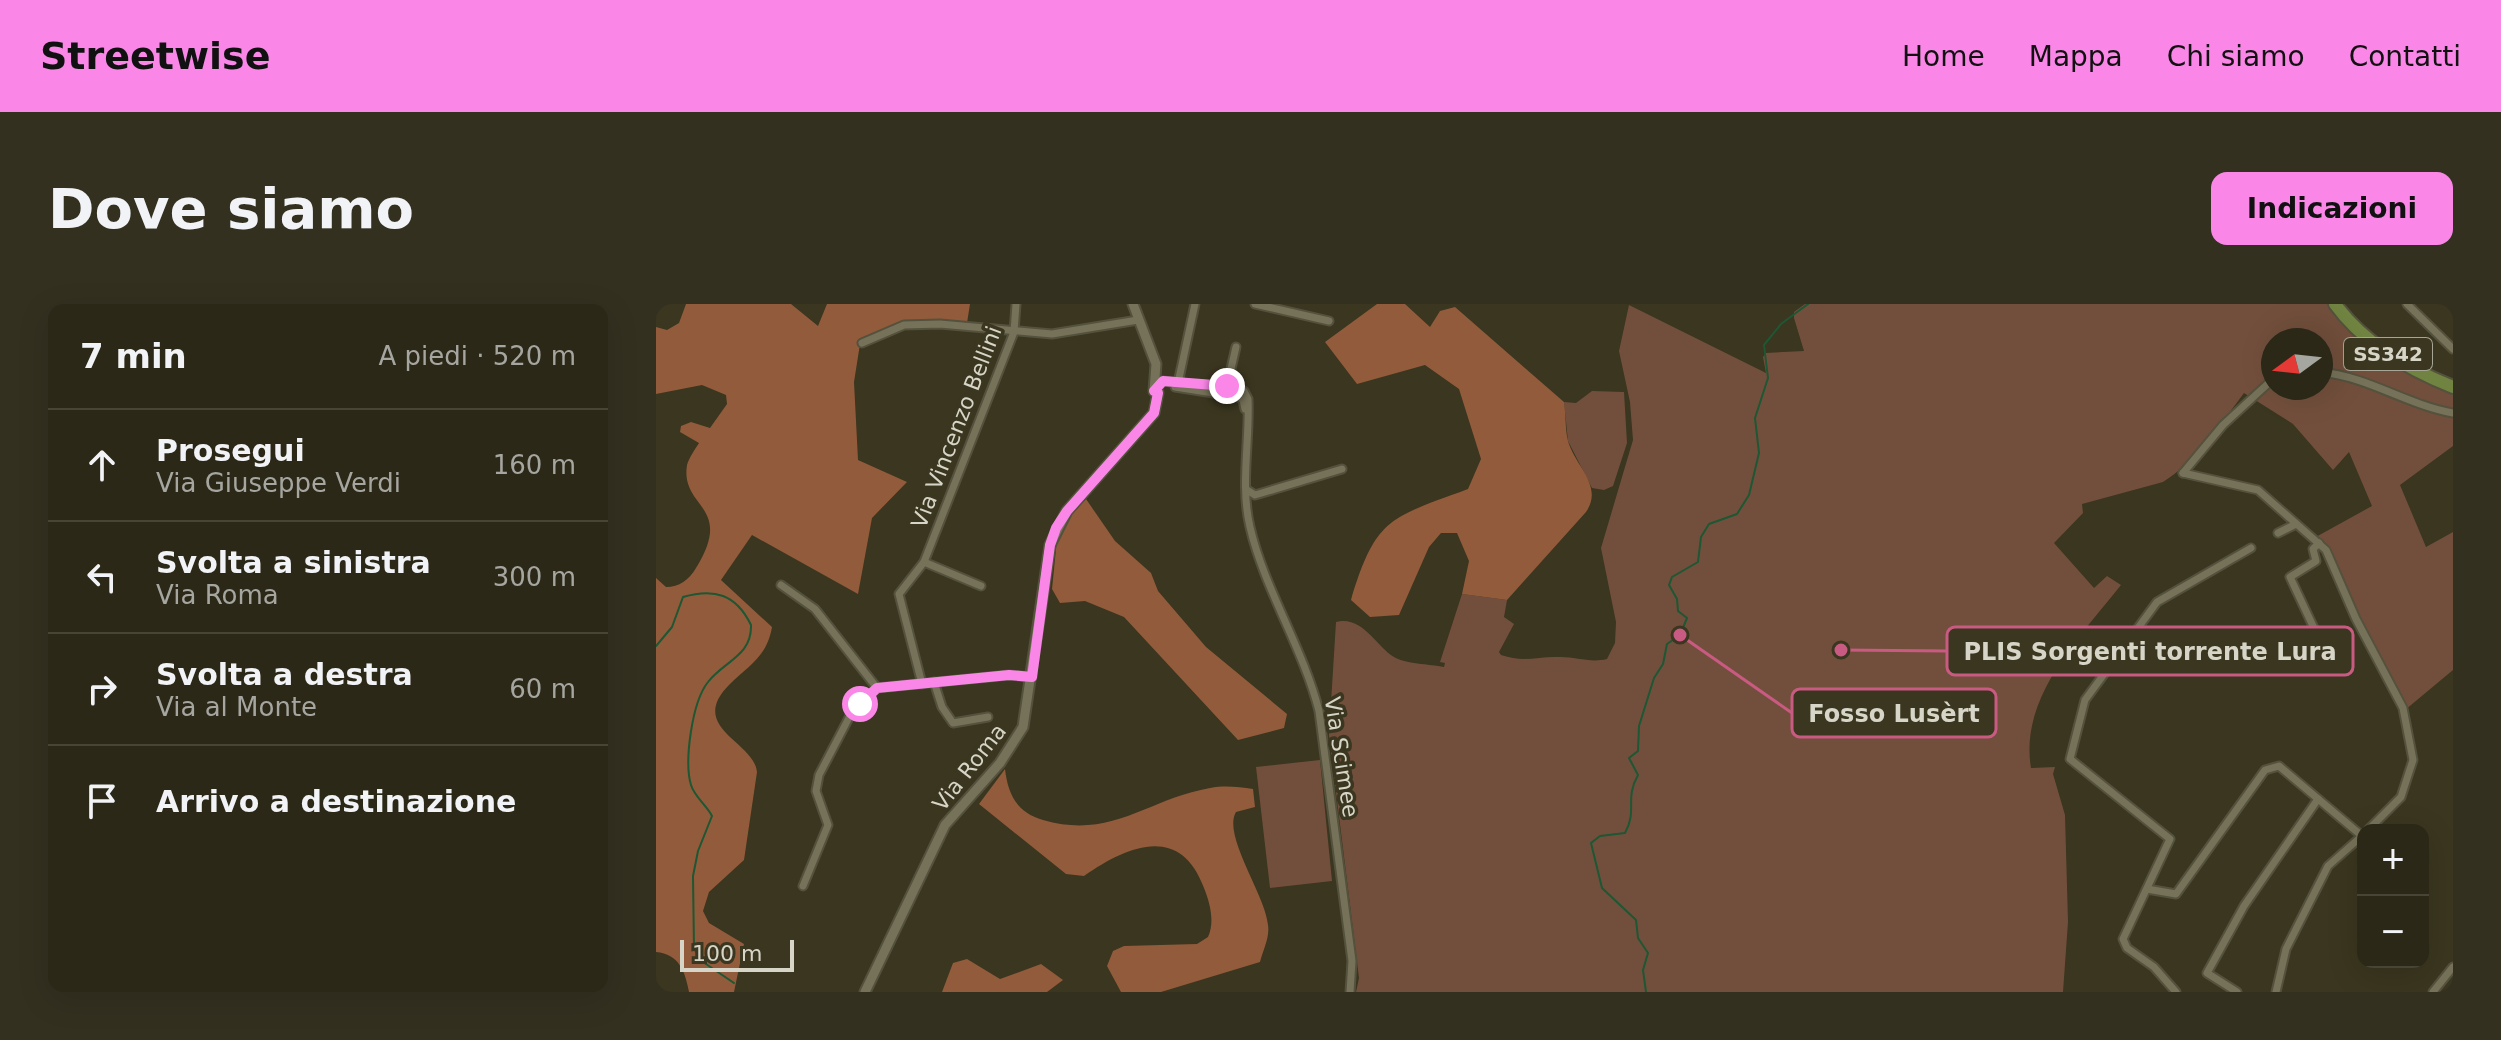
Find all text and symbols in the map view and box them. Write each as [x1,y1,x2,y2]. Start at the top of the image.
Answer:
text: Streetwise [40,34,271,78]
text: Home [1902,40,1985,73]
text: Mappa [2029,40,2123,73]
text: Chi siamo [2167,40,2305,73]
text: Contatti [2349,40,2461,73]
button: Indicazioni [2211,172,2453,245]
text: Dove siamo [48,176,414,241]
street label: Via Vincenzo Bellini [906,323,1007,532]
north arrow [2261,328,2333,400]
text: 7 min [80,336,187,376]
road number: SS342 [2344,338,2432,370]
text: A piedi · 520 m [378,341,576,371]
route end [1209,368,1245,404]
text: Prosegui [156,433,305,468]
icon: ahead [80,443,124,487]
text: 160 m [493,450,576,480]
text: Via Giuseppe Verdi [156,468,401,498]
text: Svolta a sinistra [156,545,431,580]
icon: left [80,555,124,599]
text: 300 m [493,562,576,592]
text: Via Roma [156,580,279,610]
callout: PLIS Sorgenti torrente Lura [1947,627,2353,675]
text: PLIS Sorgenti torrente Lura [1963,638,2337,666]
text: Svolta a destra [156,657,413,692]
icon: right [80,667,124,711]
text: 60 m [509,674,576,704]
route start [842,686,878,722]
callout: Fosso Lusèrt [1792,689,1996,737]
text: Via al Monte [156,692,317,722]
street label: Via Scimee [1320,695,1363,819]
text: Fosso Lusèrt [1808,700,1980,728]
street label: Via Roma [928,719,1011,816]
icon: arrive [80,779,124,823]
text: Arrivo a destinazione [156,784,516,819]
map controls [2357,824,2429,968]
button: + [2357,824,2429,896]
button: − [2357,896,2429,968]
scale bar [680,936,794,972]
text: 100 m [692,941,762,966]

